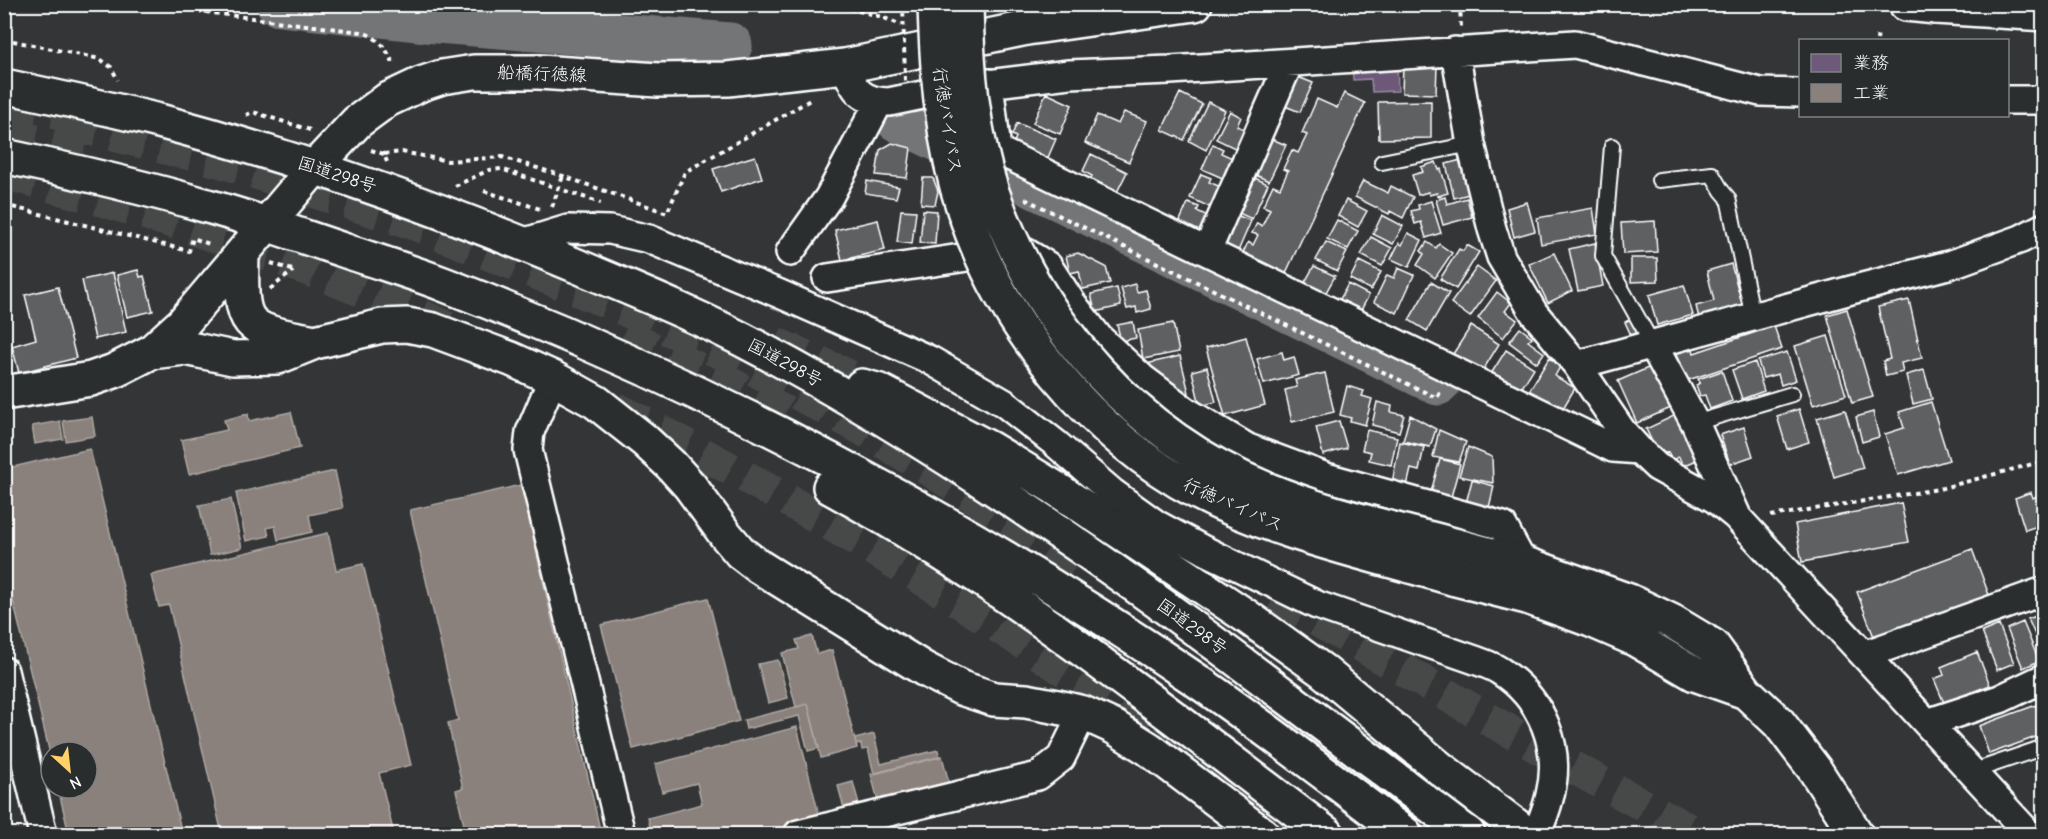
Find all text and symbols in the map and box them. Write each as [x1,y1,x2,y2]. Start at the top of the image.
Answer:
legend [1799,39,2009,117]
text: 業務 [1853,53,1889,74]
street label: 船橋行徳線 [497,62,587,86]
street label: 行徳バイパス [928,65,966,175]
text: 工業 [1853,83,1889,104]
street label: 国道298号 [295,152,379,198]
street label: 国道298号 [744,334,826,392]
street label: 行徳バイパス [1180,474,1286,536]
street label: 国道298号 [1153,594,1231,660]
north arrow [39,740,99,800]
text: N [67,772,84,793]

